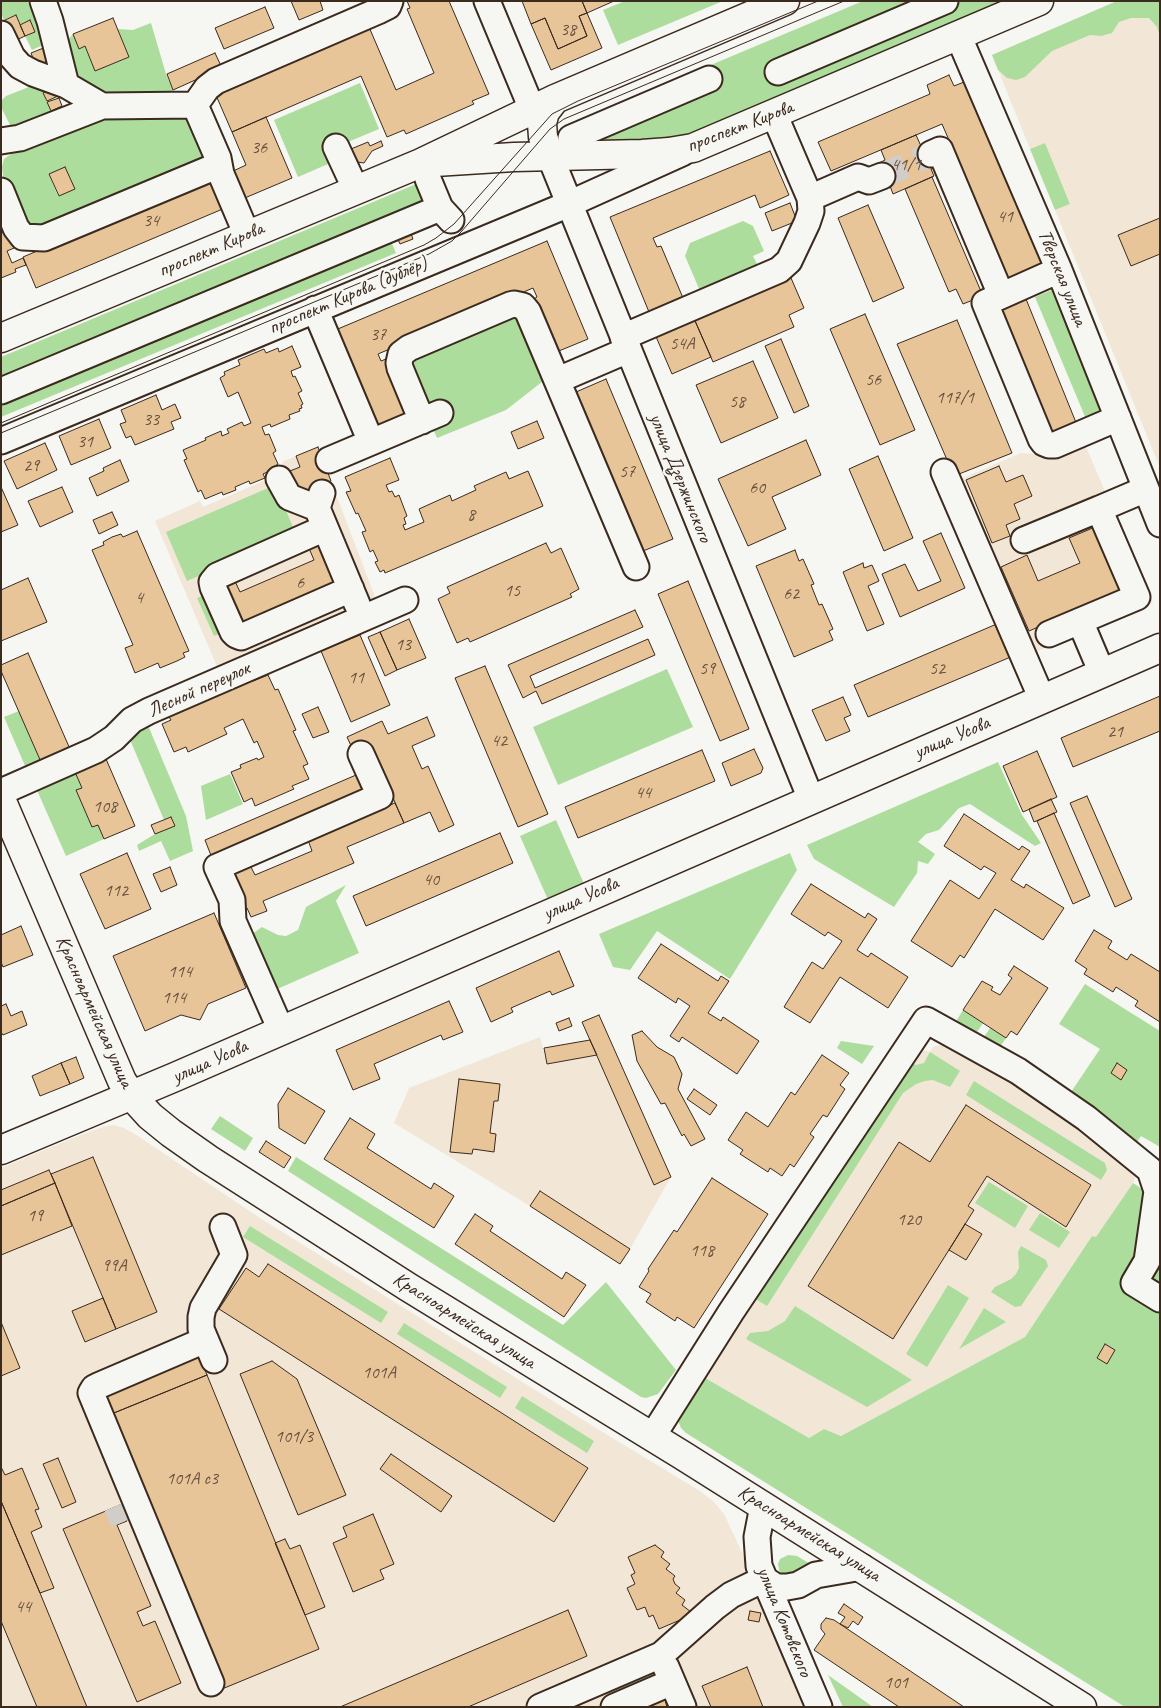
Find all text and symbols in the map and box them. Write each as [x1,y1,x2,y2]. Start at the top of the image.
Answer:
house number: 38 [560,19,576,41]
street label: проспект Кирова [683,96,797,158]
house number: 36 [251,137,267,159]
house number: 41/1 [891,154,921,176]
house number: 41 [997,206,1013,228]
house number: 34 [143,210,159,232]
street label: проспект Кирова [155,217,267,283]
street label: Тверская улица [1032,226,1092,330]
street label: проспект Кирова (дублёр) [265,252,431,340]
house number: 37 [370,324,386,346]
house number: 54А [669,333,695,355]
house number: 56 [865,369,881,391]
house number: 117/1 [936,387,974,409]
house number: 58 [729,391,745,413]
house number: 33 [143,409,159,431]
street label: улица Дзержинского [643,410,717,546]
house number: 31 [77,431,93,453]
house number: 29 [23,455,39,477]
house number: 57 [619,461,635,483]
house number: 60 [749,477,765,499]
house number: 8 [467,504,475,526]
house number: 6 [296,572,304,594]
house number: 15 [504,580,520,602]
house number: 62 [783,583,799,605]
house number: 4 [135,587,143,609]
house number: 13 [395,634,411,656]
street label: Лесной переулок [144,657,254,723]
house number: 59 [699,658,715,680]
house number: 52 [929,658,945,680]
house number: 11 [348,667,364,689]
street label: улица Усова [910,711,994,765]
house number: 21 [1107,721,1123,743]
house number: 42 [491,730,507,752]
house number: 44 [635,782,651,804]
house number: 108 [93,796,117,818]
house number: 40 [423,869,439,891]
street label: улица Усова [540,872,622,926]
house number: 112 [104,880,128,902]
street label: Красноармейская улица [50,932,138,1092]
house number: 114 [168,961,192,983]
house number: 114 [162,987,186,1009]
street label: улица Усова [169,1035,251,1089]
house number: 19 [27,1205,43,1227]
house number: 120 [897,1209,921,1231]
house number: 118 [690,1240,714,1262]
house number: 99А [101,1255,127,1277]
street label: Красноармейская улица [388,1267,540,1375]
house number: 101А [362,1362,396,1384]
house number: 101/3 [275,1426,313,1448]
house number: 101А с3 [166,1468,218,1490]
street label: Красноармейская улица [733,1480,885,1588]
street label: улица Котовского [751,1563,817,1681]
house number: 44 [15,1596,31,1618]
house number: 101 [884,1672,908,1694]

